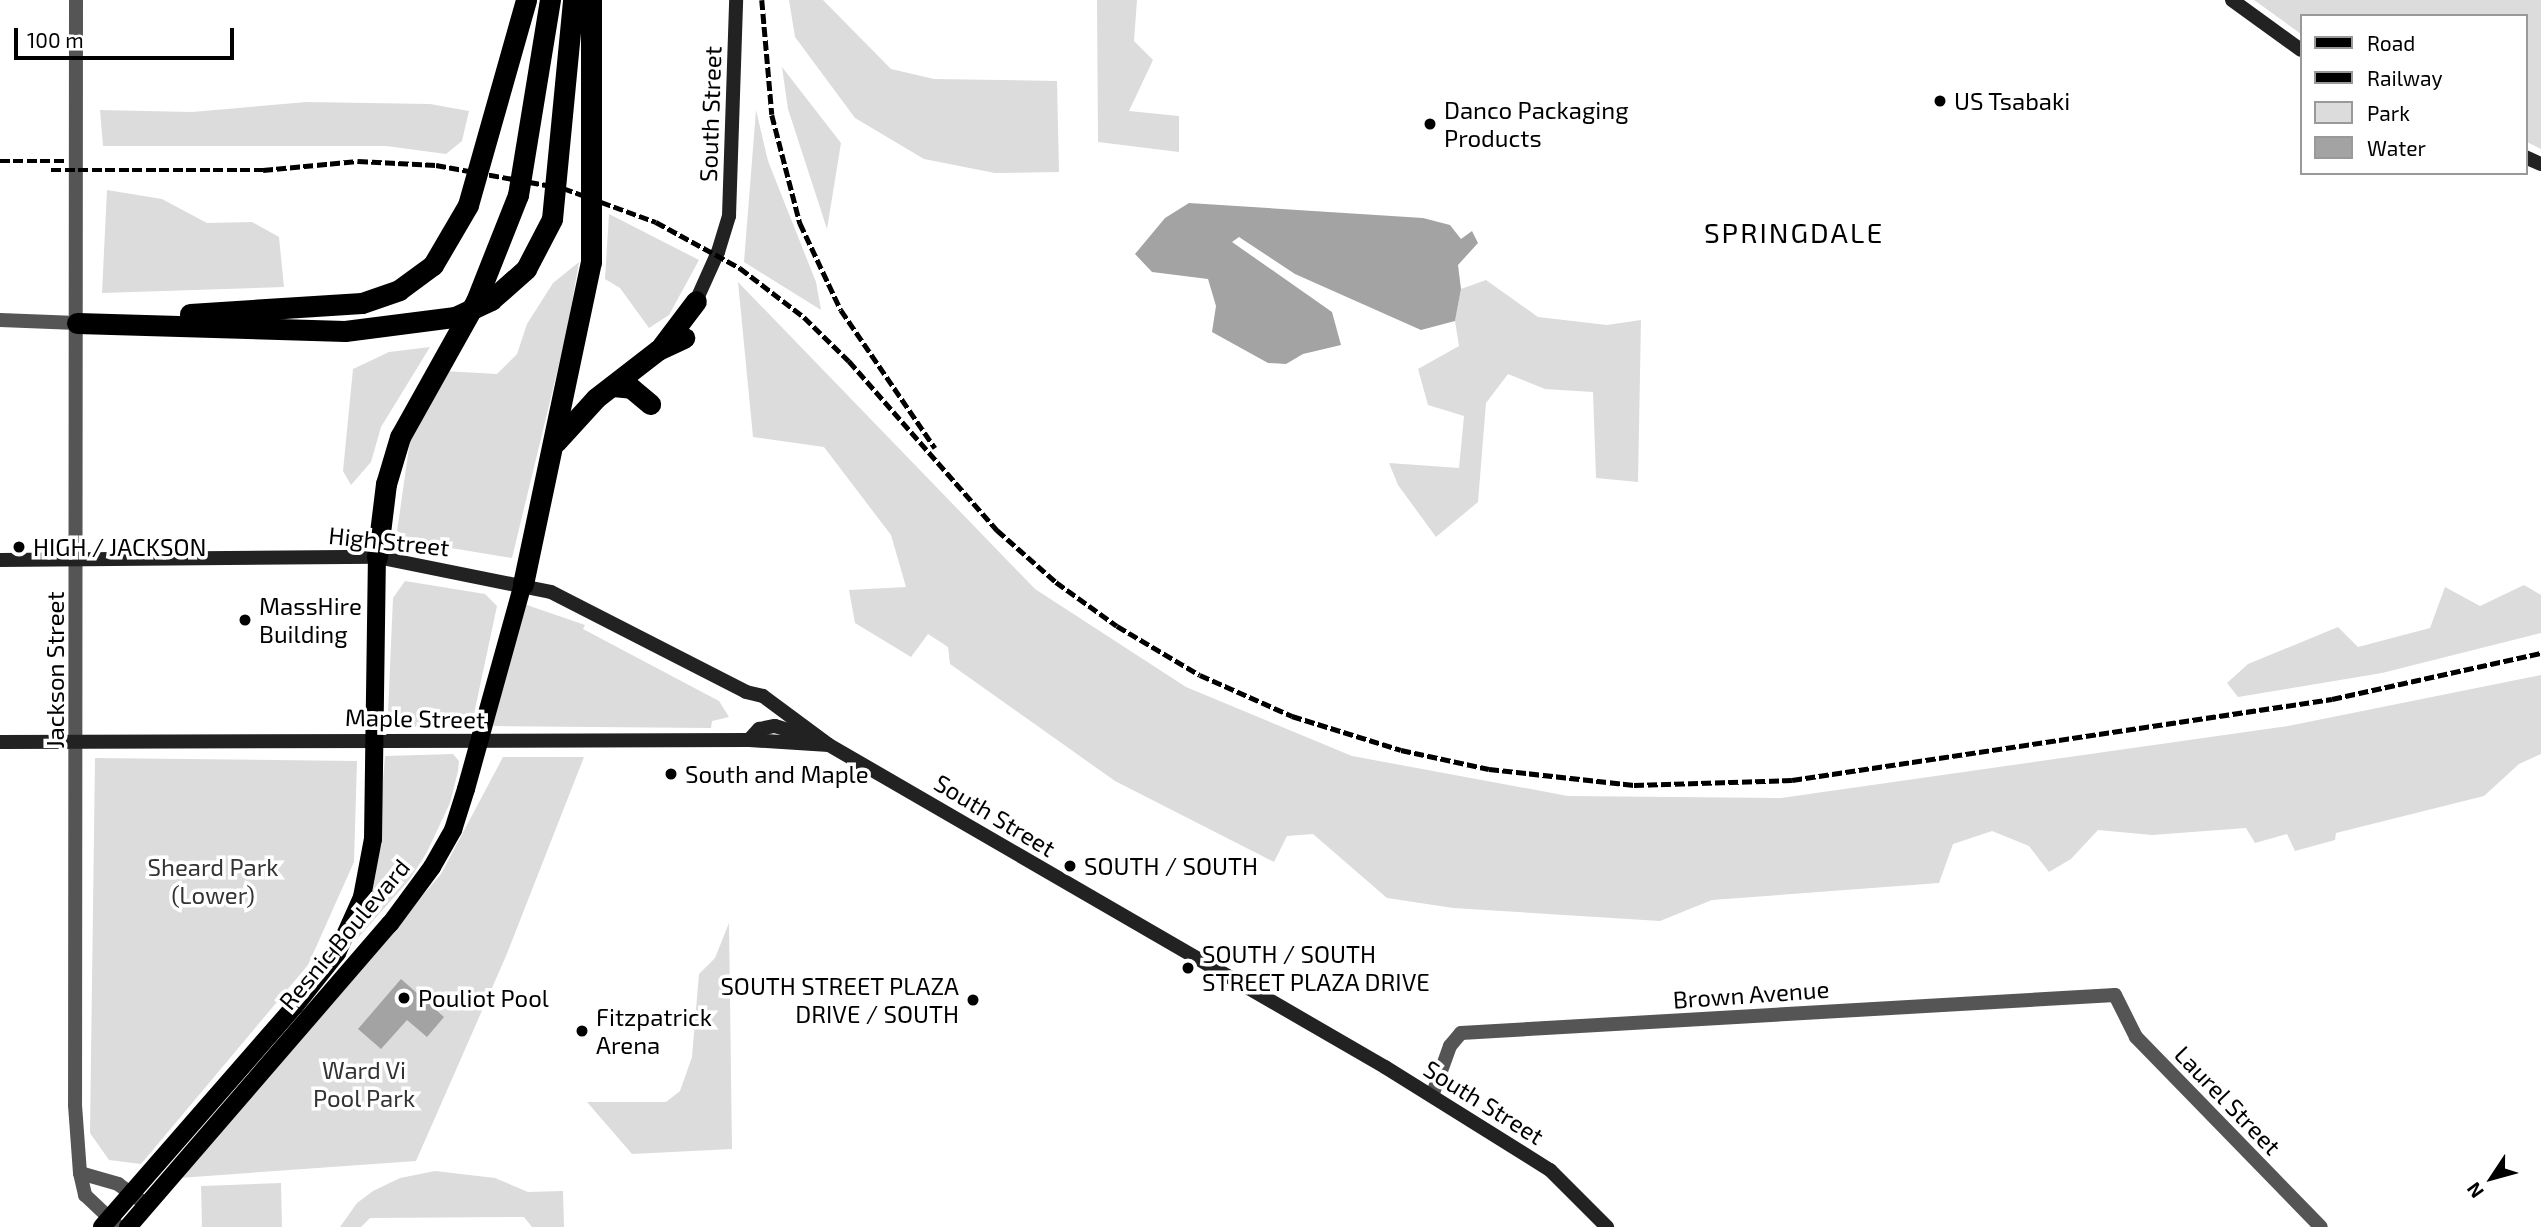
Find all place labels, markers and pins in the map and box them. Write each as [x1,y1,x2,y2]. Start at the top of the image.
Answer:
place label: US Tsabaki [1954,87,2071,115]
marker: US Tsabaki [1932,93,1948,109]
place label: Danco Packaging Products [1444,96,1629,152]
marker: Danco Packaging Products [1422,116,1438,132]
place label: HIGH / JACKSON [33,533,207,561]
marker: HIGH / JACKSON [11,539,27,555]
place label: MassHire Building [259,592,362,648]
marker: MassHire Building [237,612,253,628]
place label: South and Maple [685,760,869,788]
marker: South and Maple [663,766,679,782]
place label: SOUTH / SOUTH [1084,852,1258,880]
marker: SOUTH / SOUTH [1062,858,1078,874]
place label: SOUTH / SOUTH STREET PLAZA DRIVE [1202,940,1431,996]
marker: SOUTH / SOUTH STREET PLAZA DRIVE [1180,960,1196,976]
place label: SOUTH STREET PLAZA DRIVE / SOUTH [720,972,959,1028]
place label: Pouliot Pool [418,984,549,1012]
marker: Pouliot Pool [396,990,412,1006]
marker: SOUTH STREET PLAZA DRIVE / SOUTH [965,992,981,1008]
place label: Fitzpatrick Arena [596,1003,712,1059]
marker: Fitzpatrick Arena [574,1023,590,1039]

